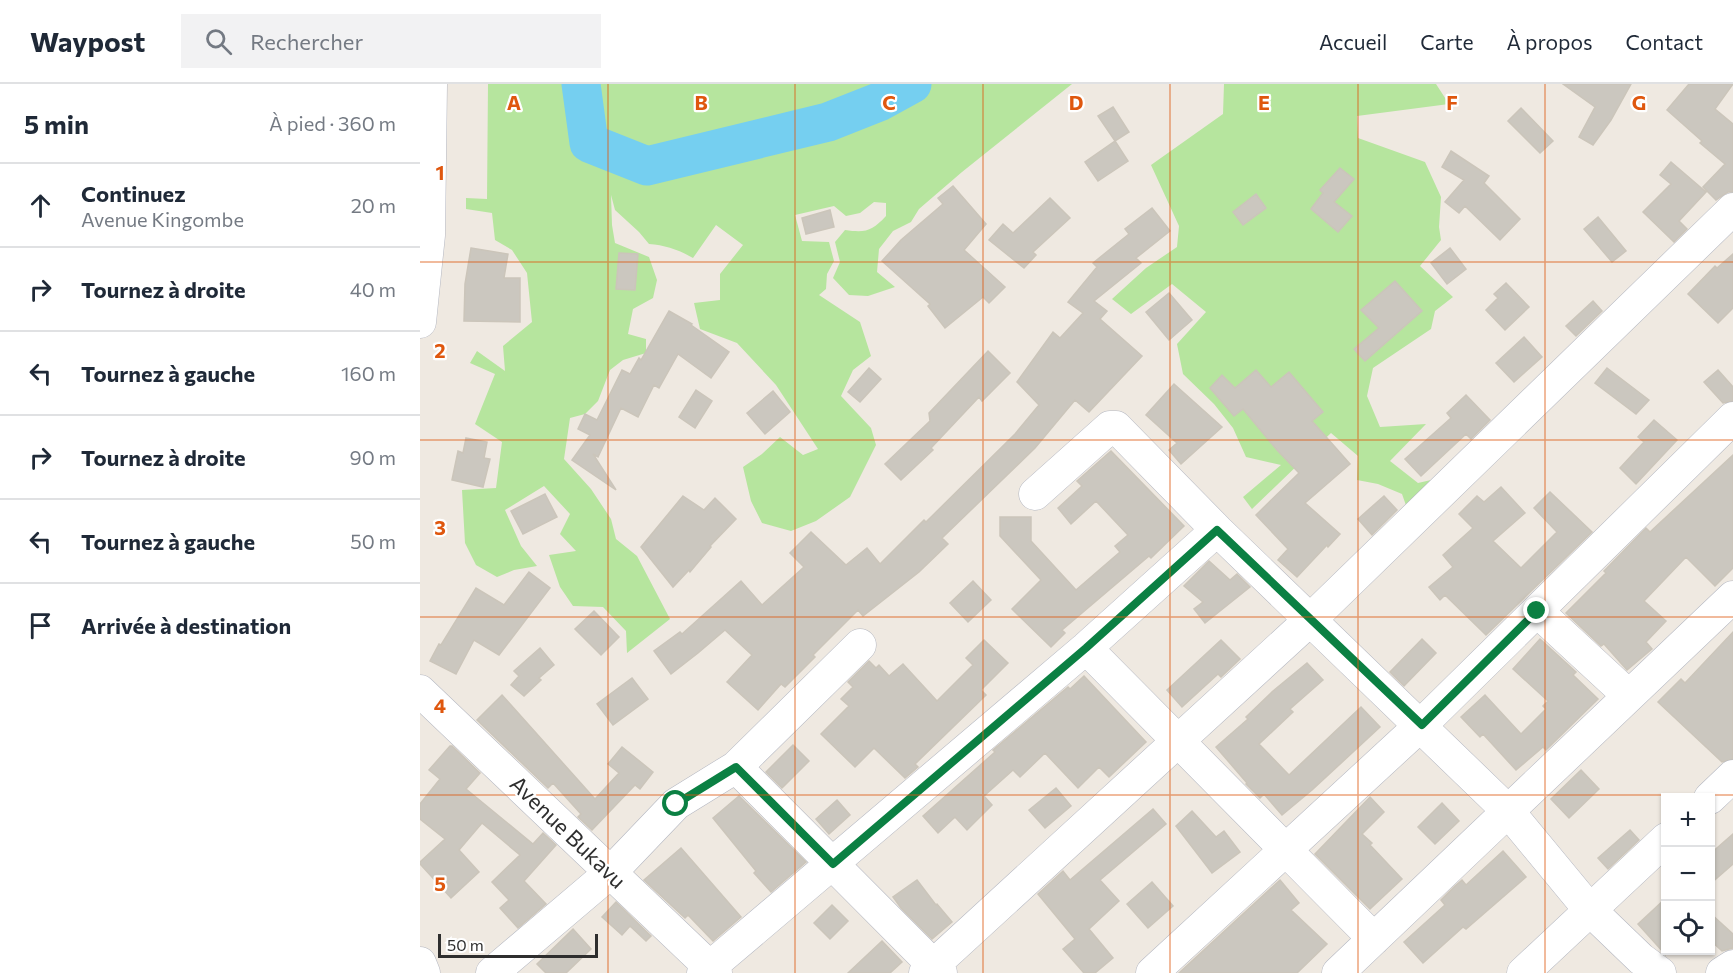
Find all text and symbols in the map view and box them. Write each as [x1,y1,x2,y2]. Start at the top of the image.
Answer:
search box [181,14,601,68]
text: Waypost [30,24,145,58]
icon: search [202,25,235,58]
text: Rechercher [250,28,363,55]
text: Accueil [1319,29,1387,54]
text: Carte [1420,29,1474,54]
text: À propos [1507,29,1592,54]
text: Contact [1625,29,1703,54]
text: A [507,90,521,114]
text: B [694,90,708,114]
text: C [882,90,896,114]
text: D [1069,90,1083,114]
text: E [1258,90,1270,114]
text: F [1446,90,1458,114]
text: G [1632,90,1646,114]
text: 5 min [24,108,89,139]
text: À pied · 360 m [269,111,396,135]
text: 1 [435,160,445,184]
text: Continuez [81,180,186,207]
icon: ahead [24,189,57,222]
text: 20 m [351,193,396,217]
text: Avenue Kingombe [81,207,244,231]
icon: right [24,273,57,306]
text: Tournez à droite [81,276,246,303]
text: 40 m [350,277,396,301]
text: 2 [434,338,446,362]
icon: left [24,357,57,390]
text: Tournez à gauche [81,360,255,387]
text: 160 m [341,361,396,385]
icon: right [24,441,57,474]
text: Tournez à droite [81,444,246,471]
text: 90 m [350,445,396,469]
text: 3 [434,515,446,539]
icon: left [24,525,57,558]
text: Tournez à gauche [81,528,255,555]
text: 50 m [350,529,396,553]
route end [1523,597,1549,623]
icon: arrive [24,609,57,642]
text: Arrivée à destination [81,612,291,639]
text: 4 [434,693,446,717]
street label: Avenue Bukavu [505,770,632,894]
route start [662,790,688,816]
map controls [1661,793,1715,955]
button: + [1661,793,1715,847]
button: − [1661,847,1715,901]
text: 5 [434,871,446,895]
button: locate [1661,901,1715,955]
scale bar [438,931,598,958]
text: 50 m [447,935,484,954]

